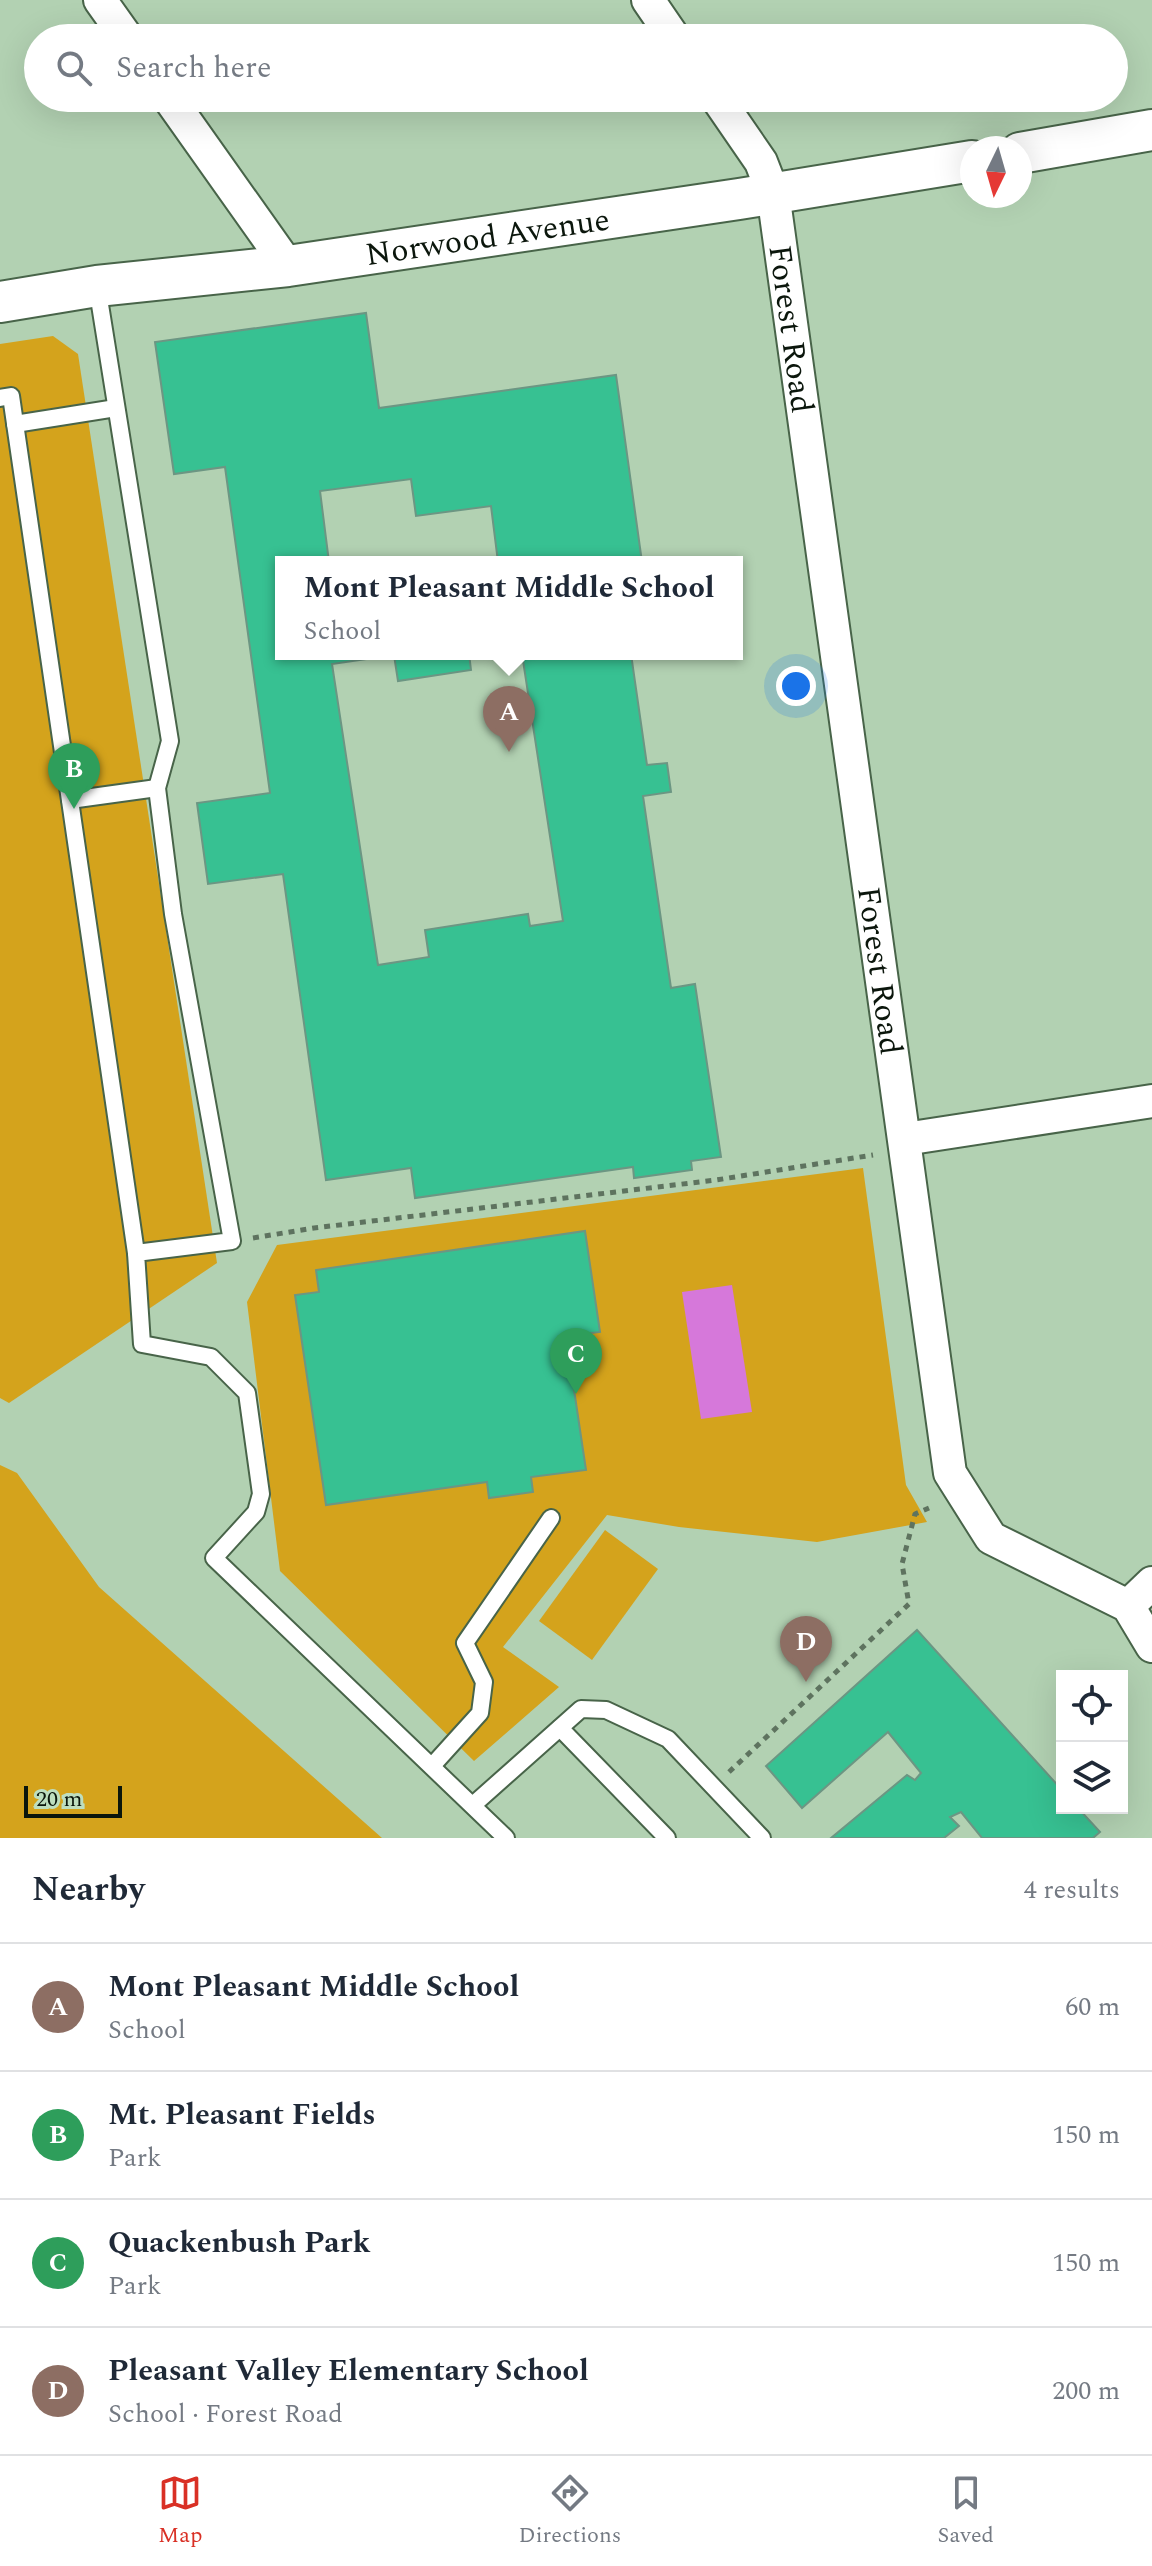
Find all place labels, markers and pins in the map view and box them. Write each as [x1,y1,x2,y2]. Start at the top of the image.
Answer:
pin: A [483,686,535,752]
pin: B [48,743,100,809]
pin: C [550,1328,602,1394]
pin: D [780,1616,832,1682]

